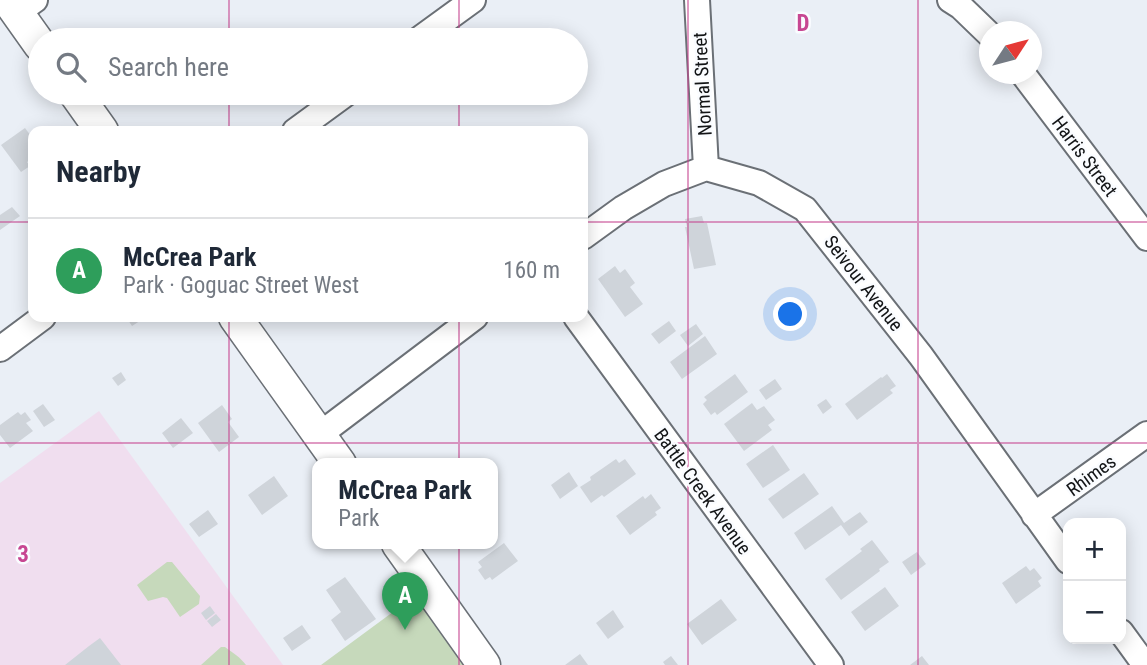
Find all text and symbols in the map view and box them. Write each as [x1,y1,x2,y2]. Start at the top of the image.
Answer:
text: D [797,10,810,37]
north arrow [979,21,1042,84]
search box [28,28,588,105]
street label: Normal Street [688,32,717,136]
icon: search [52,48,90,86]
text: Search here [108,52,229,82]
street label: Harris Street [1047,112,1122,201]
text: Nearby [56,154,141,189]
street label: Seivour Avenue [819,231,908,336]
text: McCrea Park [123,242,256,272]
text: A [72,257,86,284]
text: 160 m [503,257,560,284]
text: Park · Goguac Street West [123,272,359,299]
your location [773,297,807,331]
street label: Battle Creek Avenue [649,424,756,559]
street label: Rhimes [1062,450,1121,501]
popup [312,458,498,549]
text: McCrea Park [338,475,472,505]
text: Park [338,505,379,532]
map controls [1063,518,1126,644]
button: + [1063,518,1126,581]
text: 3 [17,541,29,568]
pin: A [382,572,428,630]
button: − [1063,581,1126,644]

